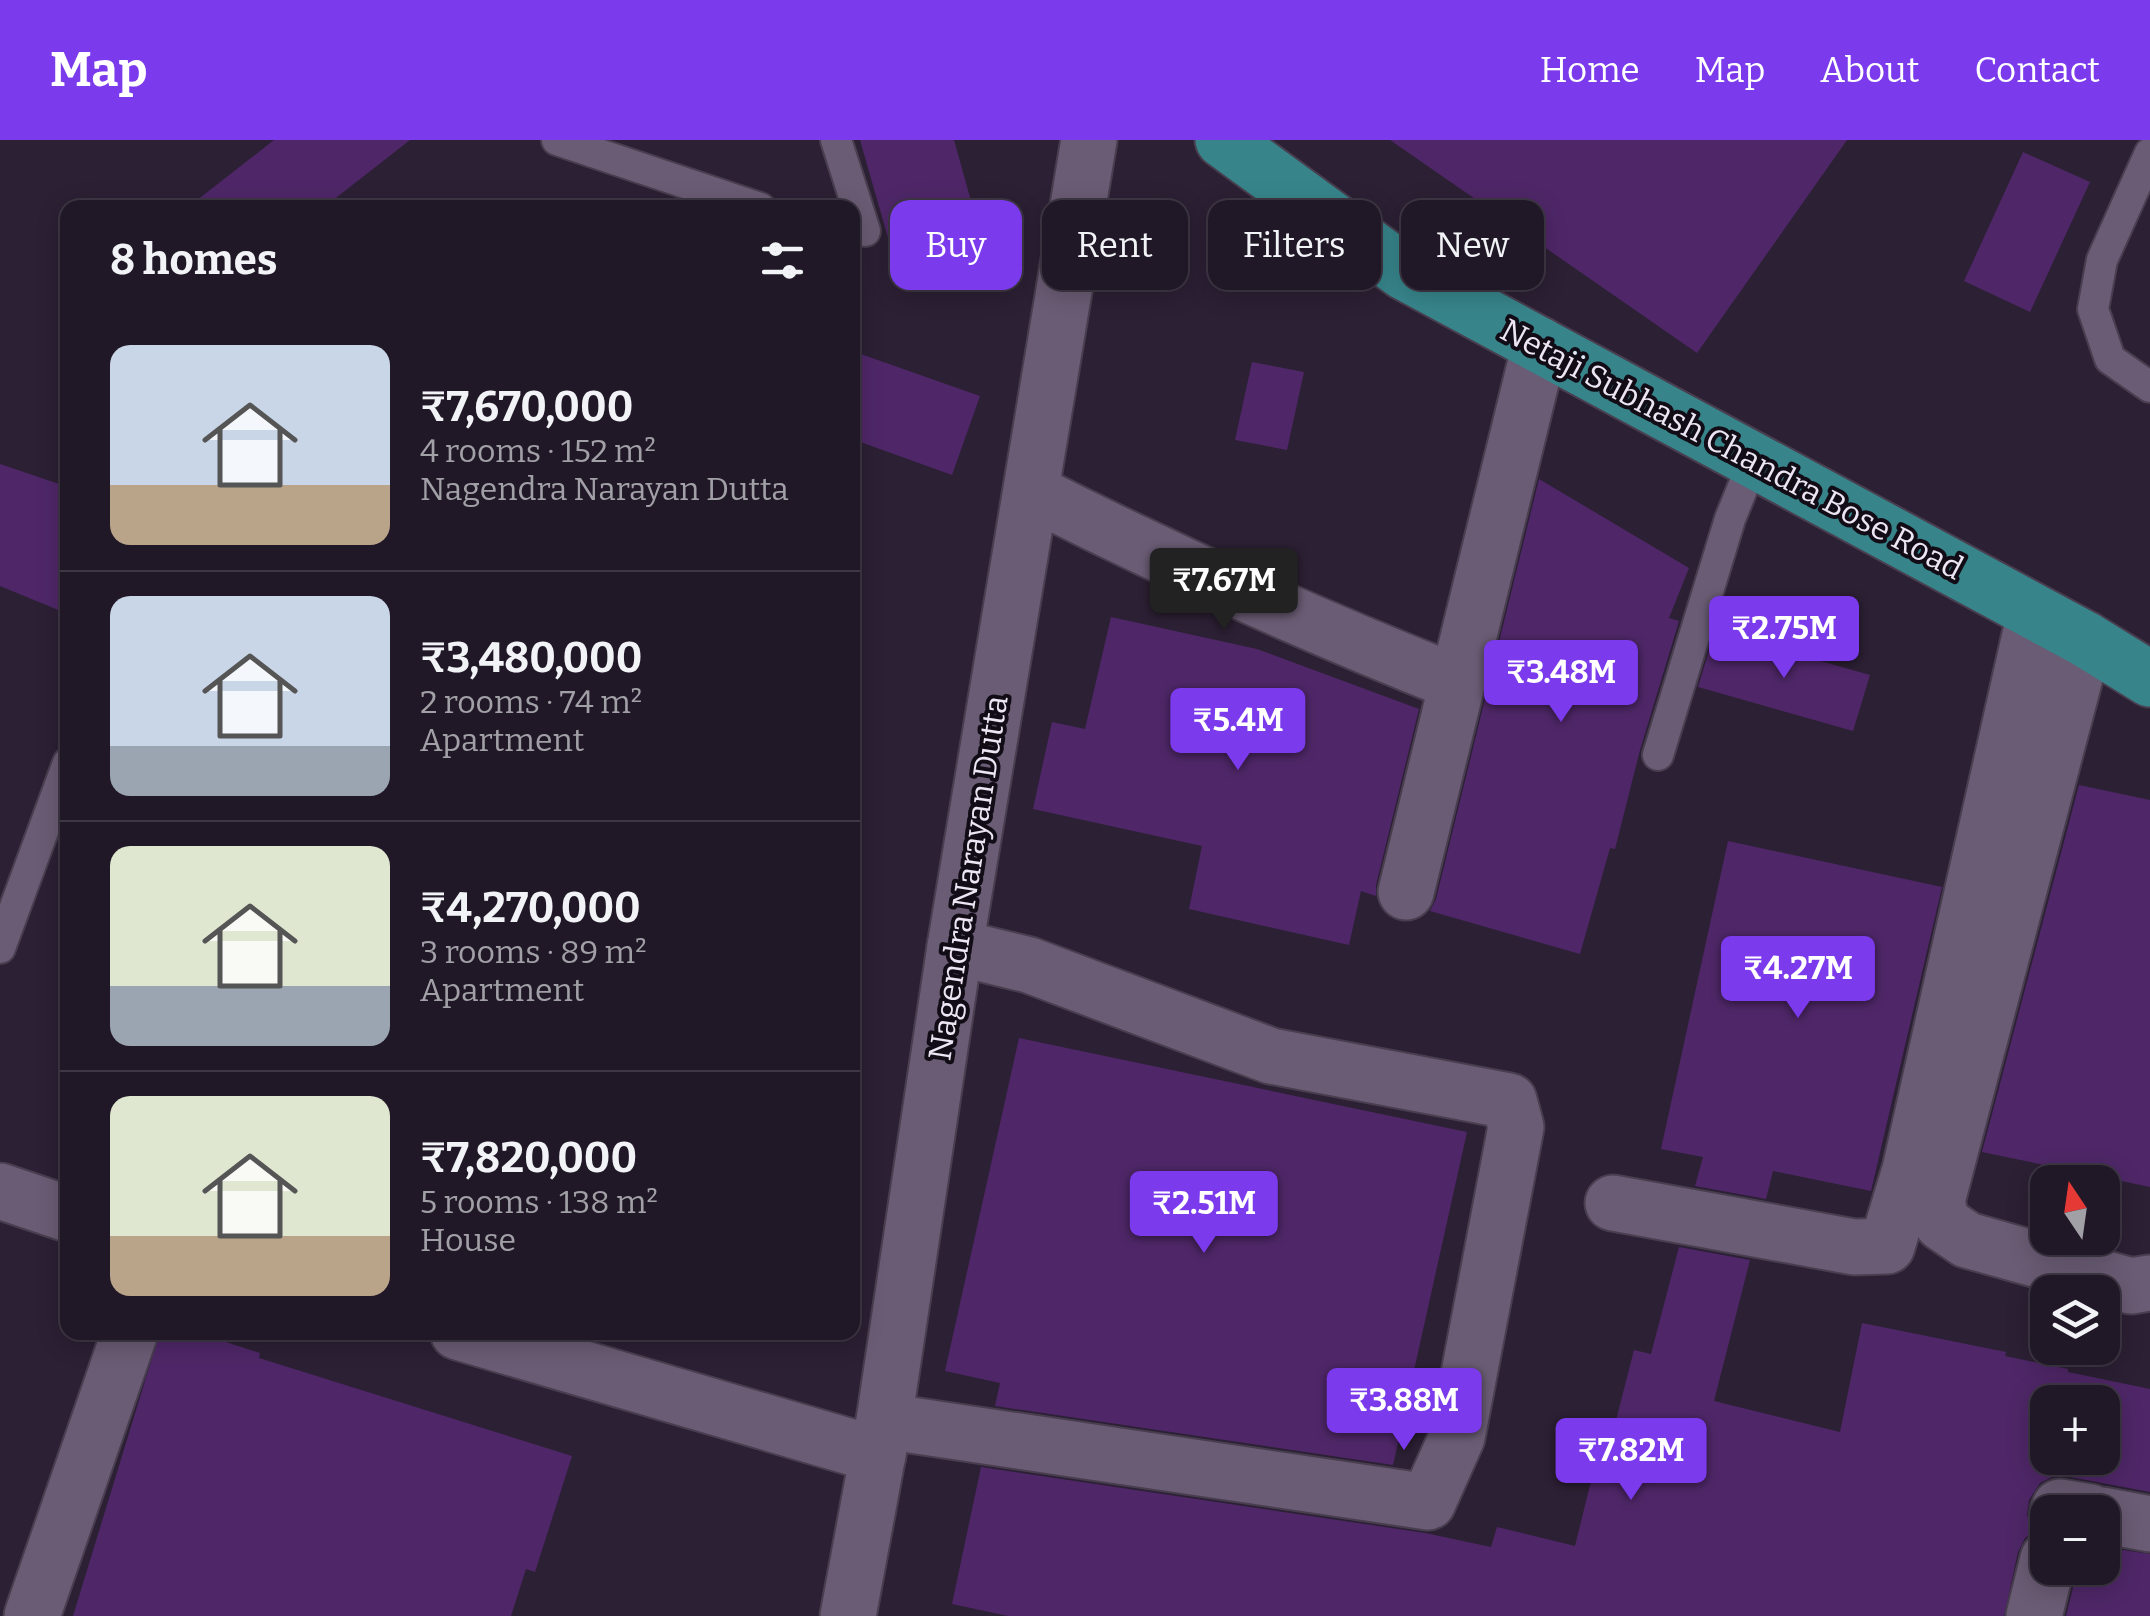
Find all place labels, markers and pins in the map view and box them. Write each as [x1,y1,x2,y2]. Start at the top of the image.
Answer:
pin: ₹7.67M [1143,548,1305,633]
pin: ₹2.75M [1703,596,1865,681]
pin: ₹3.48M [1480,640,1642,725]
pin: ₹5.4M [1168,688,1308,773]
pin: ₹4.27M [1717,936,1879,1021]
pin: ₹2.51M [1123,1171,1285,1256]
pin: ₹3.88M [1323,1368,1485,1453]
pin: ₹7.82M [1550,1418,1712,1503]

